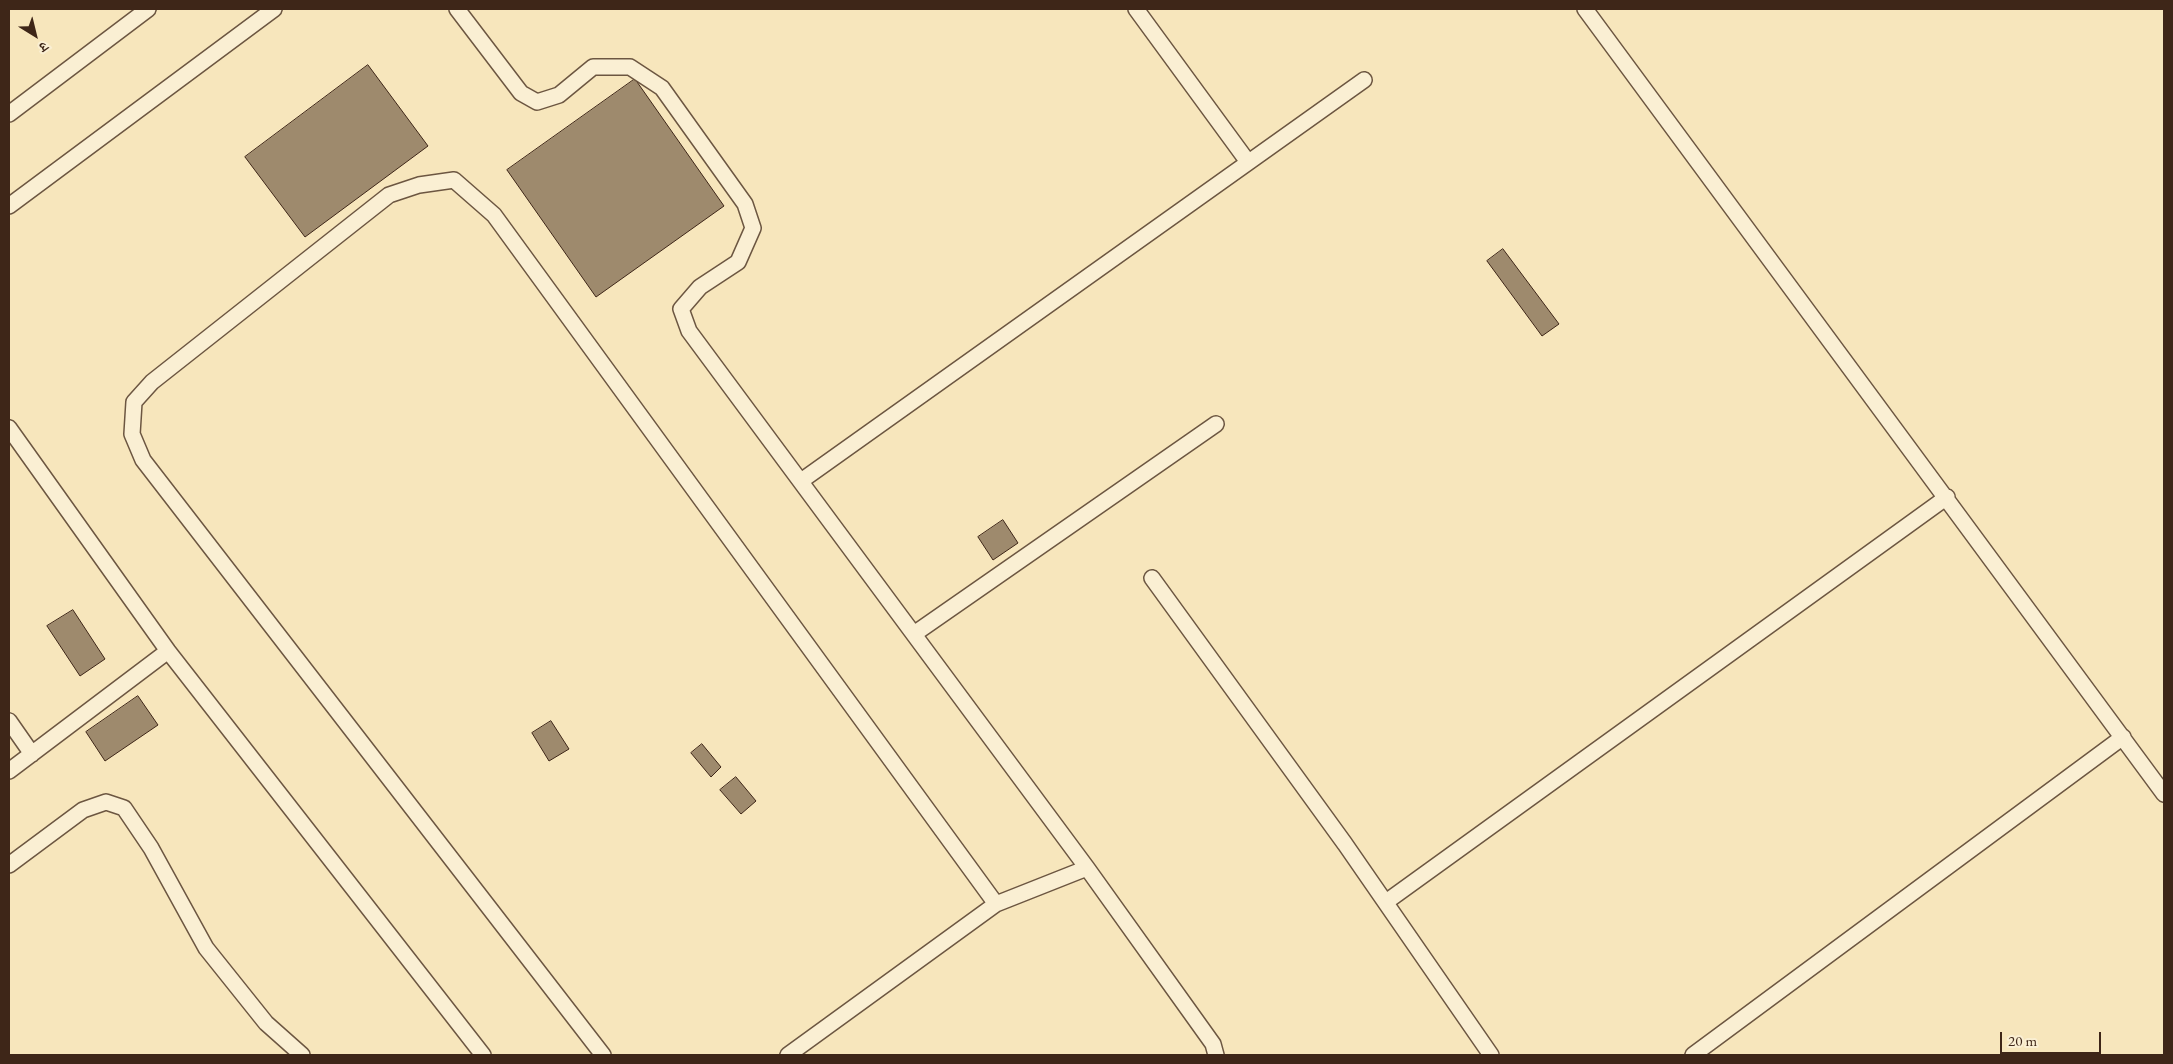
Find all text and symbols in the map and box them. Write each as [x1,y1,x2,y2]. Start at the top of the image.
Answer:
north arrow [10,10,60,60]
text: उ [36,38,52,57]
scale bar [2003,1022,2104,1054]
text: 20 m [2008,1031,2037,1050]

